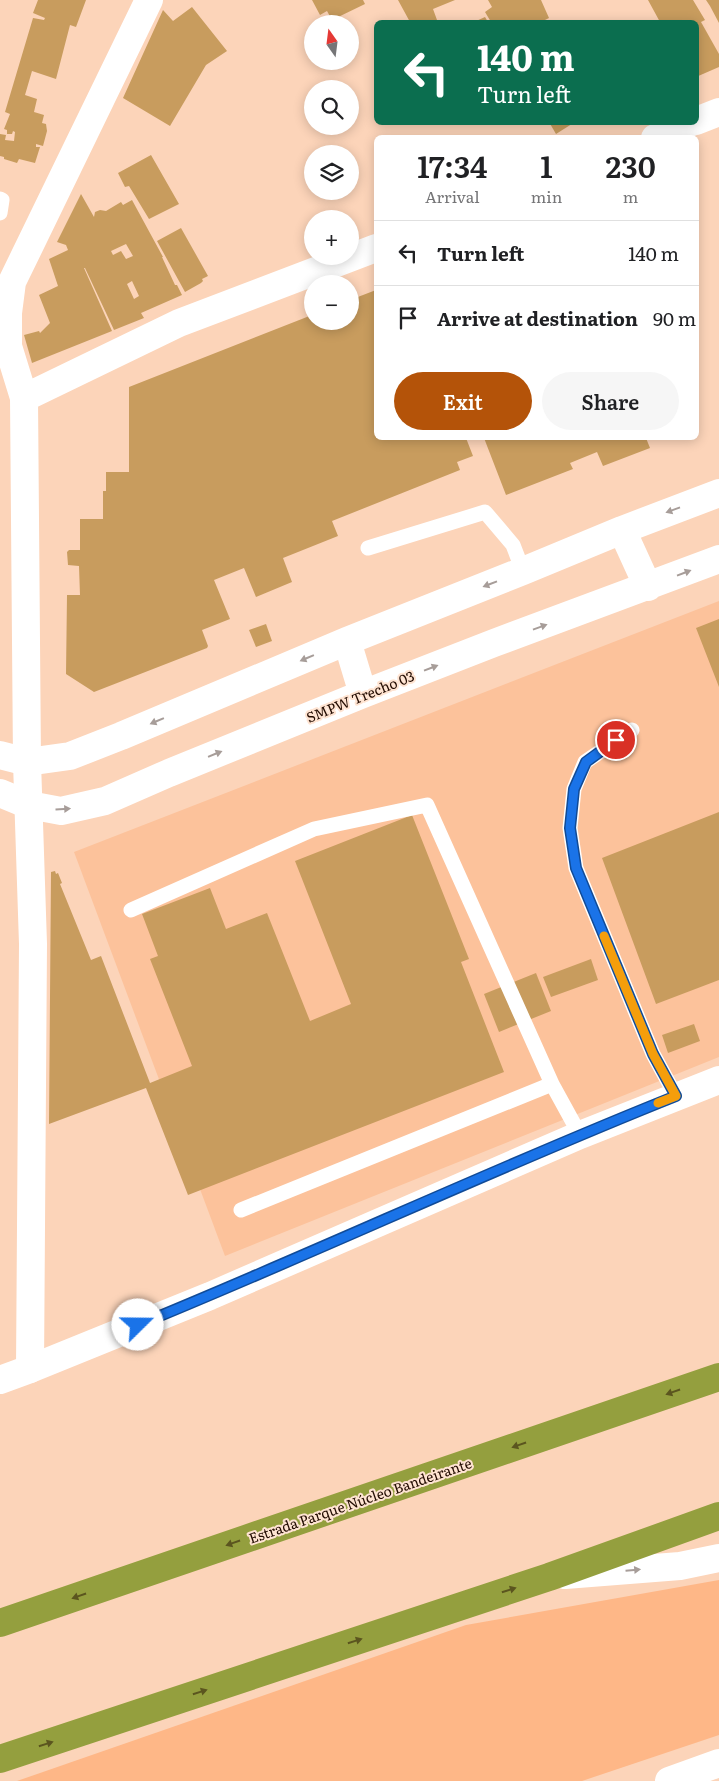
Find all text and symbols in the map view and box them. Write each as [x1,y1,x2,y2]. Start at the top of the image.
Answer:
north arrow [304,15,359,70]
map controls [304,15,359,330]
text: 140 m [477,30,575,82]
icon: left [394,40,459,105]
text: Turn left [477,77,571,110]
button: search [304,80,359,135]
text: 17:34 [417,143,488,187]
text: 1 [540,143,553,187]
text: 230 [605,143,656,187]
button: layers [304,145,359,200]
text: Arrival [425,184,480,208]
text: min [531,184,562,208]
text: m [623,184,638,208]
button: + [304,210,359,265]
icon: left [394,239,422,267]
text: Turn left [437,239,524,267]
text: 140 m [628,239,679,267]
button: − [304,275,359,330]
icon: arrive [394,304,422,332]
text: Arrive at destination [437,304,638,332]
text: 90 m [653,304,696,332]
button: Exit [394,372,532,430]
button: Share [542,372,679,430]
one-way arrow [666,507,681,515]
one-way arrow [676,569,691,576]
one-way arrow [482,580,497,588]
one-way arrow [532,623,547,630]
one-way arrow [300,654,314,662]
one-way arrow [424,664,439,672]
street label: SMPW Trecho 03 [303,665,417,727]
one-way arrow [150,717,164,725]
pin [595,719,637,761]
icon: arrive [602,726,630,754]
one-way arrow [208,750,223,758]
one-way arrow [56,805,72,813]
position arrow [111,1298,163,1350]
one-way arrow [665,1389,680,1397]
one-way arrow [511,1441,526,1449]
street label: Estrada Parque Núcleo Bandeirante [246,1452,474,1548]
one-way arrow [225,1539,240,1547]
one-way arrow [625,1565,641,1573]
one-way arrow [502,1586,517,1594]
one-way arrow [71,1592,86,1600]
one-way arrow [347,1637,362,1644]
one-way arrow [193,1688,208,1696]
one-way arrow [39,1739,54,1747]

